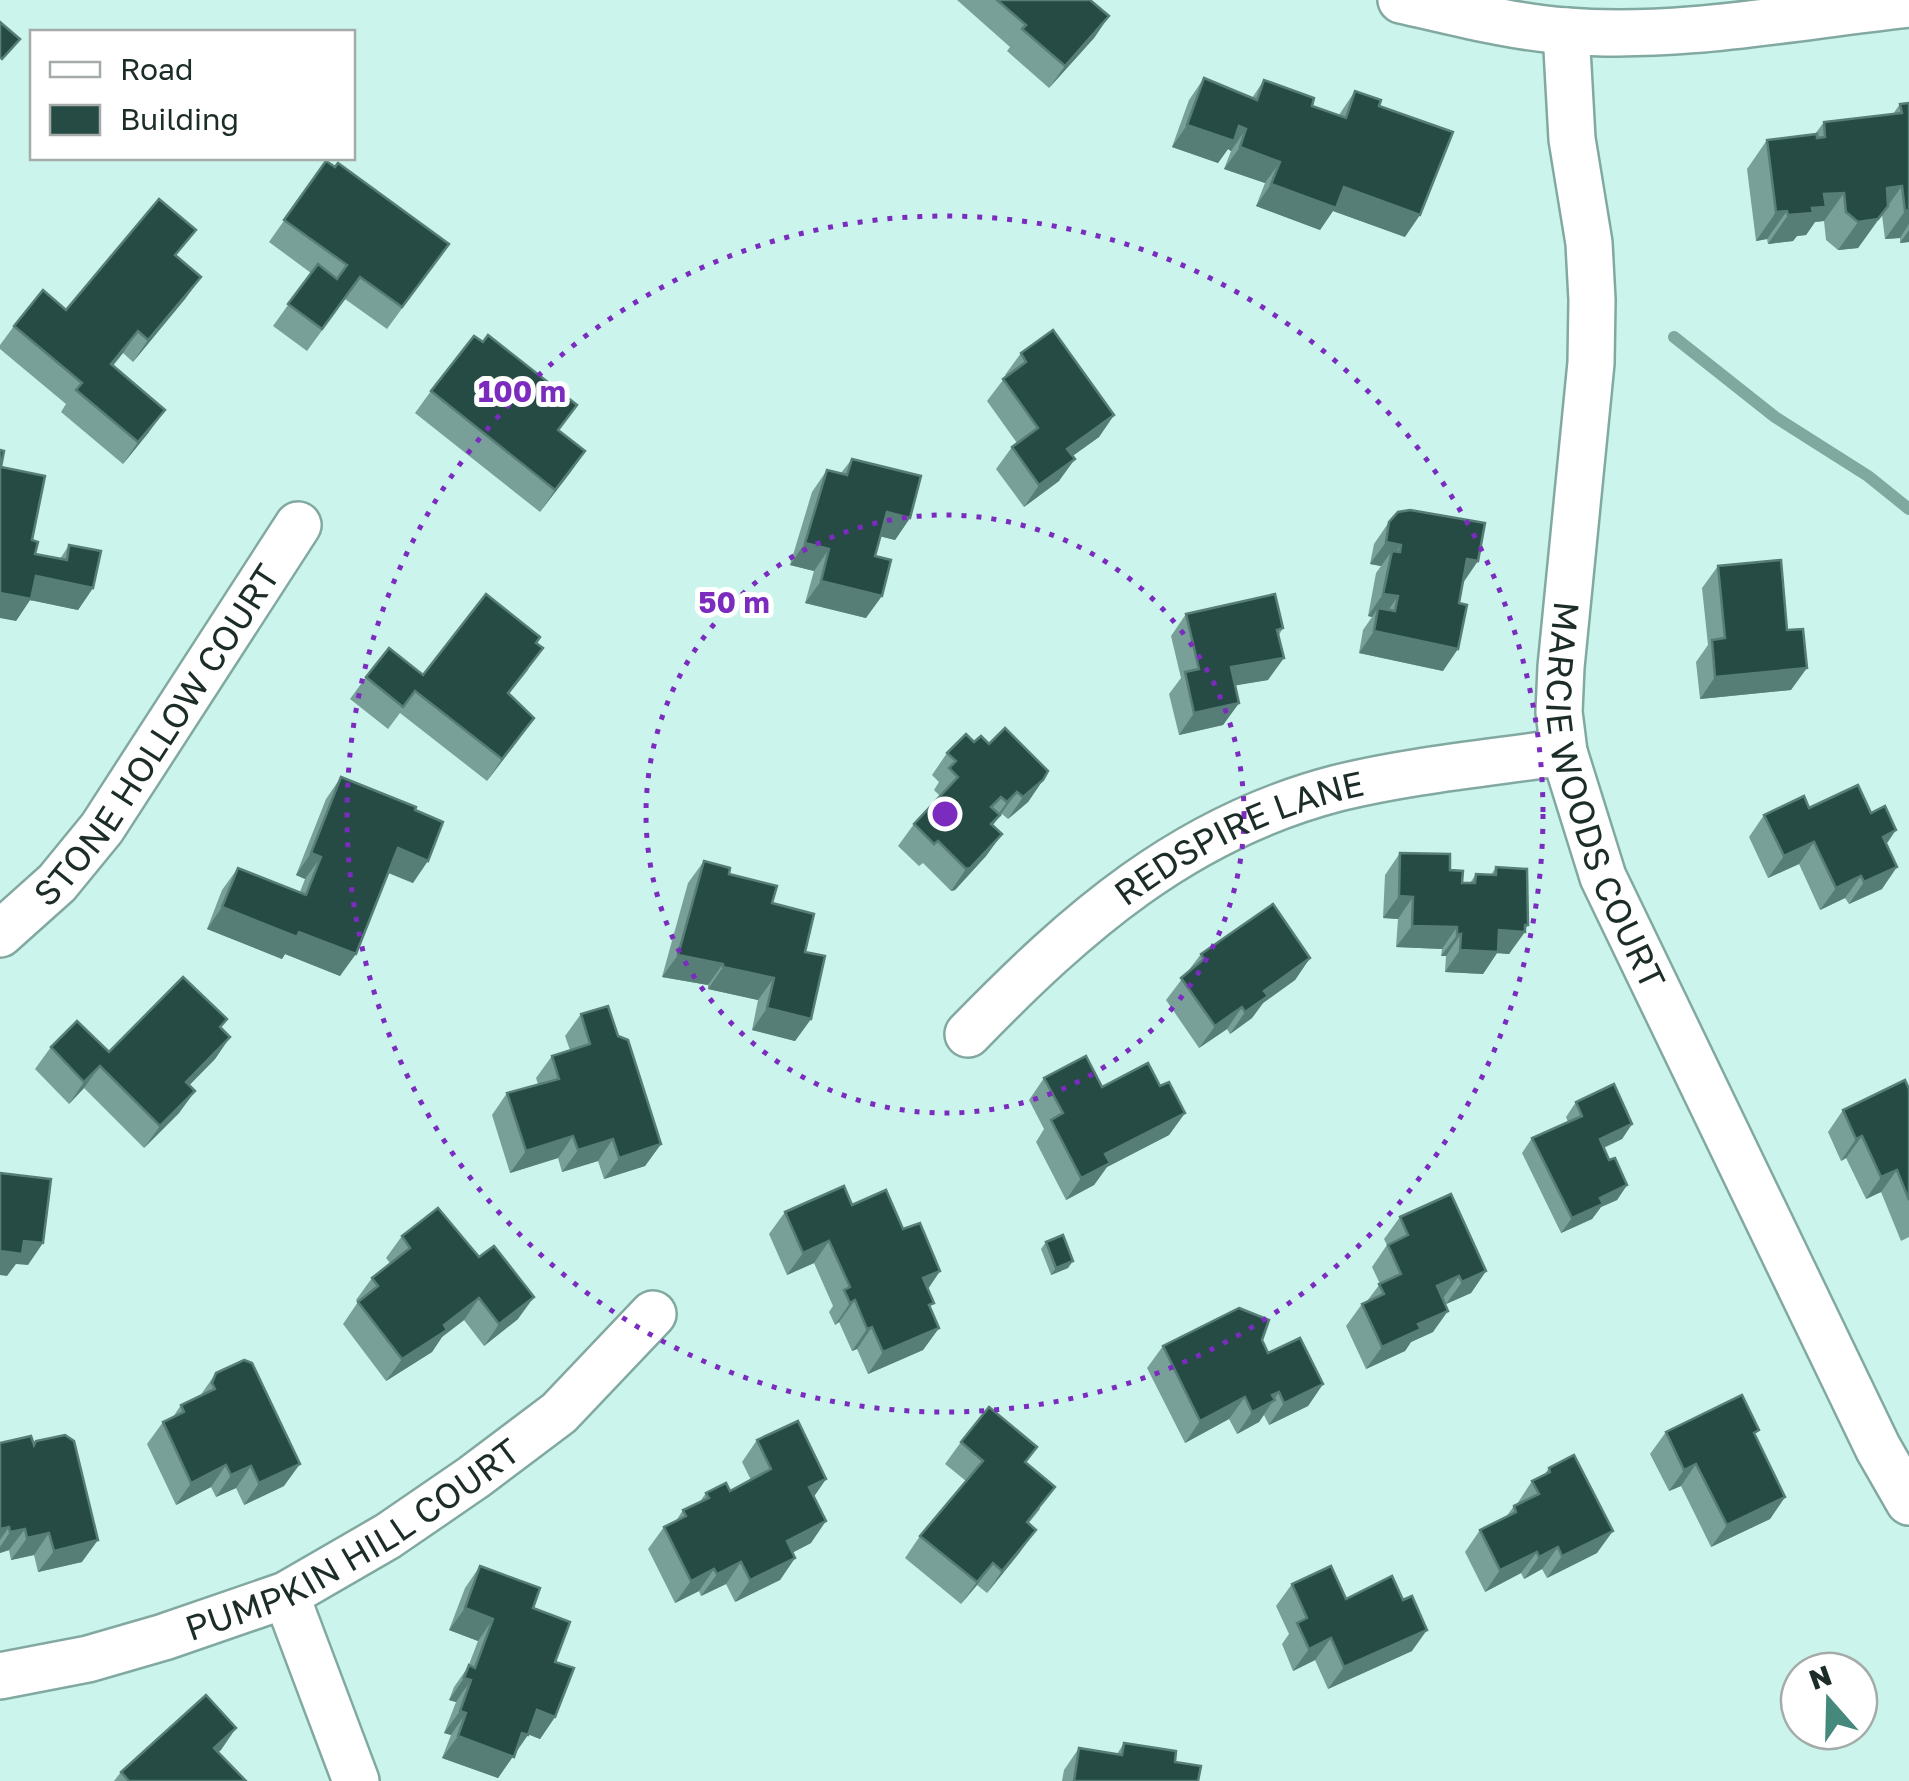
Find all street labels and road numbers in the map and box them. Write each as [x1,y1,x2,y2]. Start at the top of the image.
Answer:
street label: STONE HOLLOW COURT [25,556,288,915]
street label: MARCIE WOODS COURT [1538,599,1675,995]
street label: REDSPIRE LANE [1106,762,1368,914]
street label: PUMPKIN HILL COURT [180,1429,528,1649]

